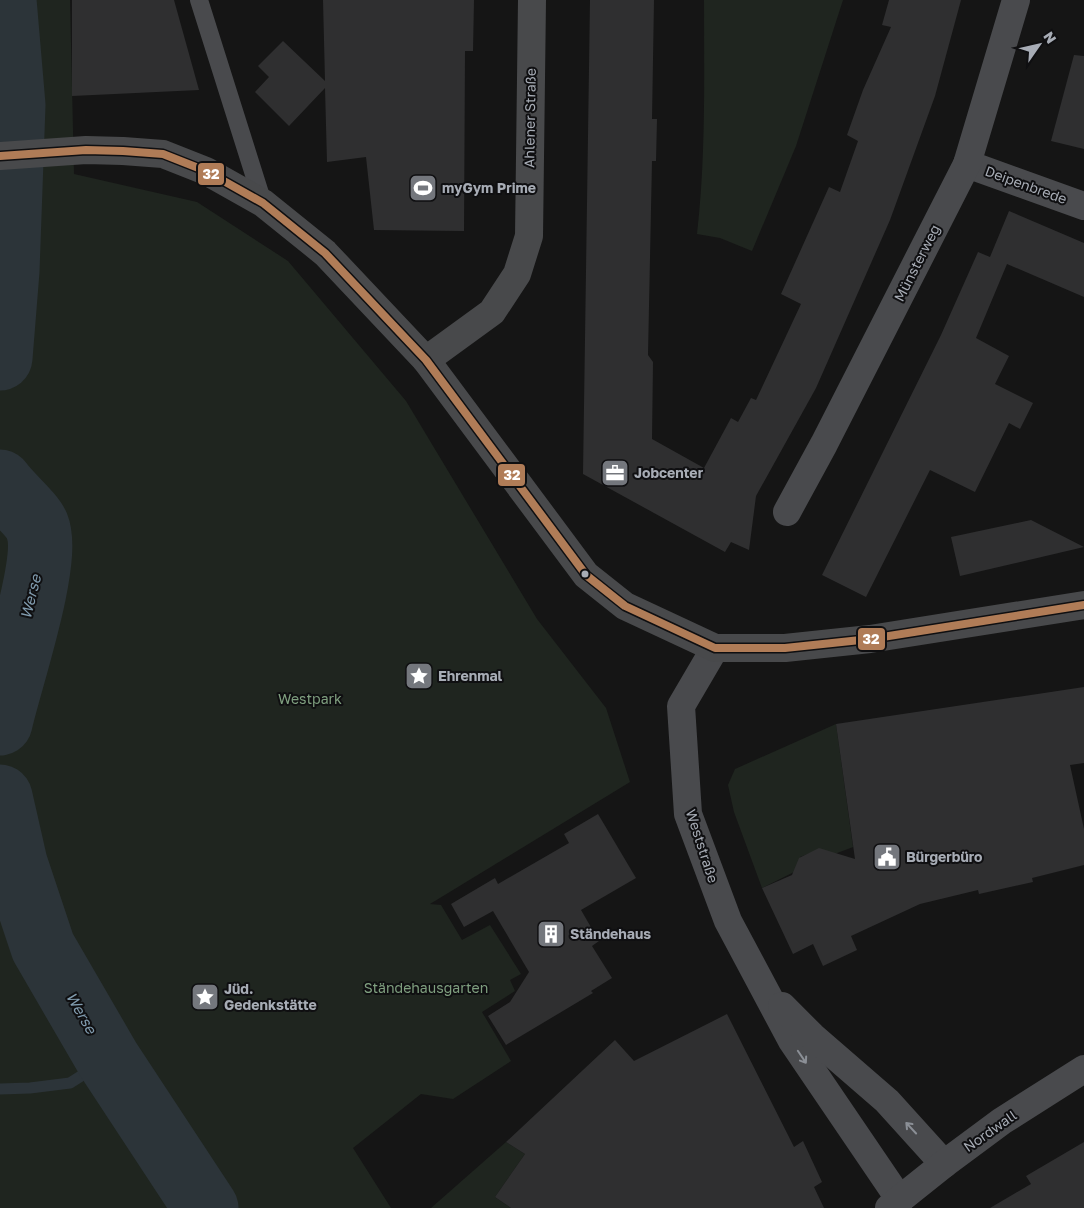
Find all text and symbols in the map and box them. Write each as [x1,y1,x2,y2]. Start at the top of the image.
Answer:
north arrow [1014,20,1064,70]
text: N [1040,28,1060,47]
street label: Ahlener Straße [520,68,539,168]
line badge: 32 [197,162,225,186]
street label: Deipenbrede [983,162,1069,207]
text: 32 [202,165,220,182]
sports icon: myGym Prime [408,173,438,203]
place label: myGym Prime [442,179,536,196]
street label: Münsterweg [890,222,943,304]
office icon: Jobcenter [600,458,630,488]
line badge: 32 [497,463,526,487]
place label: Jobcenter [634,464,704,481]
text: 32 [503,466,521,483]
unlabelled marker [580,569,590,579]
water label: Werse [16,571,45,621]
line badge: 32 [857,627,886,651]
text: 32 [862,630,880,647]
place icon: Ehrenmal [404,661,434,691]
place label: Ehrenmal [438,667,503,684]
park label: Westpark [278,690,342,707]
street label: Weststraße [683,807,722,885]
public building icon: Bürgerbüro [872,842,902,872]
place label: Bürgerbüro [906,848,982,865]
building icon: Ständehaus [536,919,566,949]
place label: Ständehaus [570,925,651,942]
park label: Ständehausgarten [364,979,488,996]
place label: Jüd. Gedenkstätte [224,980,317,1013]
place icon: Jüd. Gedenkstätte [190,982,220,1012]
water label: Werse [63,989,102,1038]
one-way arrow [797,1049,807,1063]
street label: Nordwall [960,1106,1020,1155]
one-way arrow [905,1121,917,1134]

